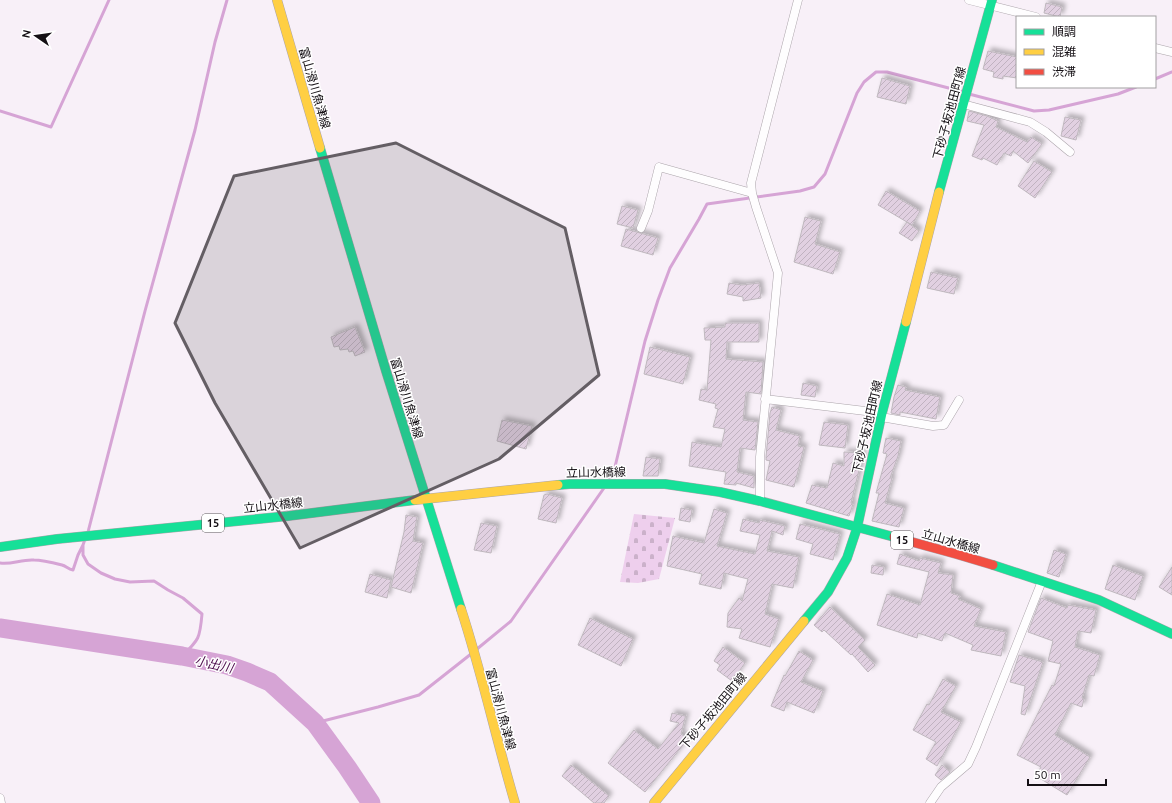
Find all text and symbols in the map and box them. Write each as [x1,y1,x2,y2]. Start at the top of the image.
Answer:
north arrow [16,16,56,56]
legend [1016,16,1156,88]
text: 順調 [1052,25,1076,38]
text: N [19,28,33,39]
text: 混雑 [1052,45,1076,58]
street label: 富山滑川魚津線 [297,46,333,130]
street label: 下砂子坂池田町線 [930,65,968,161]
text: 渋滞 [1052,65,1076,78]
street label: 富山滑川魚津線 [389,356,425,440]
street label: 下砂子坂池田町線 [850,379,884,475]
street label: 立山水橋線 [566,465,626,479]
street label: 立山水橋線 [242,495,304,515]
road number: 15 [202,514,224,532]
street label: 立山水橋線 [920,526,982,556]
road number: 15 [891,531,913,549]
water label: 小出川 [193,653,236,675]
street label: 富山滑川魚津線 [484,667,518,751]
street label: 下砂子坂池田町線 [677,670,749,752]
scale bar [1028,761,1106,787]
text: 50 m [1034,768,1061,781]

